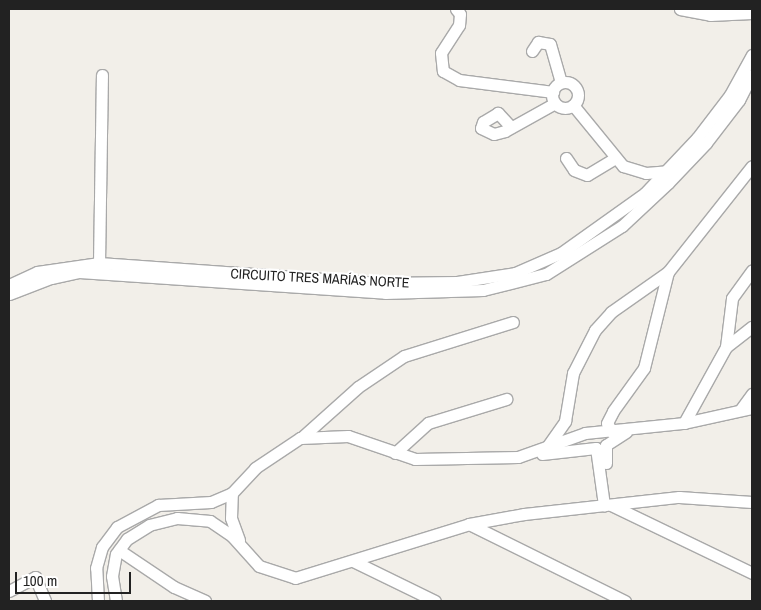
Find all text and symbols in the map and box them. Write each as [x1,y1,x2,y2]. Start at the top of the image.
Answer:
street label: CIRCUITO TRES MARÍAS NORTE [230,265,410,291]
scale bar [18,562,134,594]
text: 100 m [23,570,57,591]

